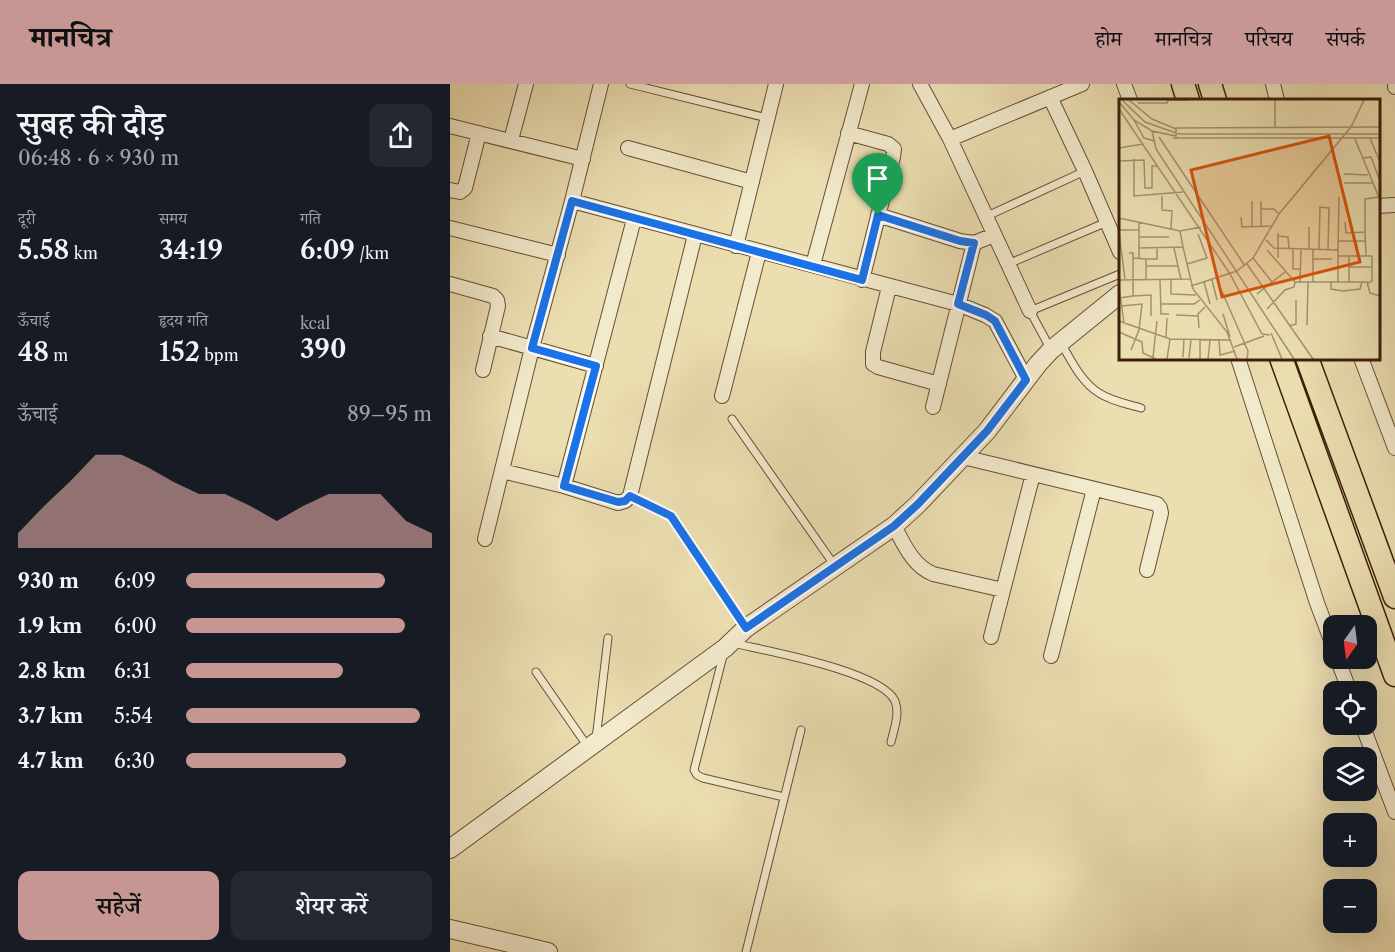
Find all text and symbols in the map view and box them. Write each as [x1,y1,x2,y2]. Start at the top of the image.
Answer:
text: मानचित्र [30,20,112,54]
text: होम [1095,26,1122,51]
text: मानचित्र [1155,26,1212,51]
text: परिचय [1245,26,1293,51]
text: संपर्क [1326,26,1365,51]
inset map [1119,99,1380,360]
text: सुबह की दौड़ [18,103,165,144]
button: share [369,104,432,167]
text: 06:48 · 6 × 930 m [18,146,179,170]
pin [852,153,903,215]
icon: arrive [861,162,894,195]
text: दूरी [18,208,35,228]
text: समय [159,208,187,228]
text: गति [300,208,321,228]
text: 5.58 [18,234,69,266]
text: 34:19 [159,234,223,266]
text: 6:09 [300,234,355,266]
text: km [69,243,98,263]
text: /km [355,243,389,263]
text: ऊँचाई [18,310,50,330]
text: हृदय गति [159,310,208,330]
text: kcal [300,313,330,333]
text: 390 [300,333,347,365]
text: 48 [18,336,49,368]
text: 152 [159,336,200,368]
text: m [49,345,68,365]
text: bpm [200,345,239,365]
text: ऊँचाई [18,402,57,426]
text: 89–95 m [347,402,432,426]
text: 930 m [18,569,79,593]
text: 6:09 [114,569,156,593]
text: 1.9 km [18,614,82,638]
text: 6:00 [114,614,157,638]
north arrow [1323,615,1377,669]
map controls [1323,615,1377,933]
text: 2.8 km [18,659,86,683]
text: 6:31 [114,659,151,683]
button: locate [1323,681,1377,735]
text: 3.7 km [18,704,83,728]
text: 5:54 [114,704,153,728]
button: layers [1323,747,1377,801]
text: 4.7 km [18,749,84,773]
text: 6:30 [114,749,155,773]
button: + [1323,813,1377,867]
button: सहेजें [18,871,219,940]
button: शेयर करें [231,871,432,940]
button: − [1323,879,1377,933]

